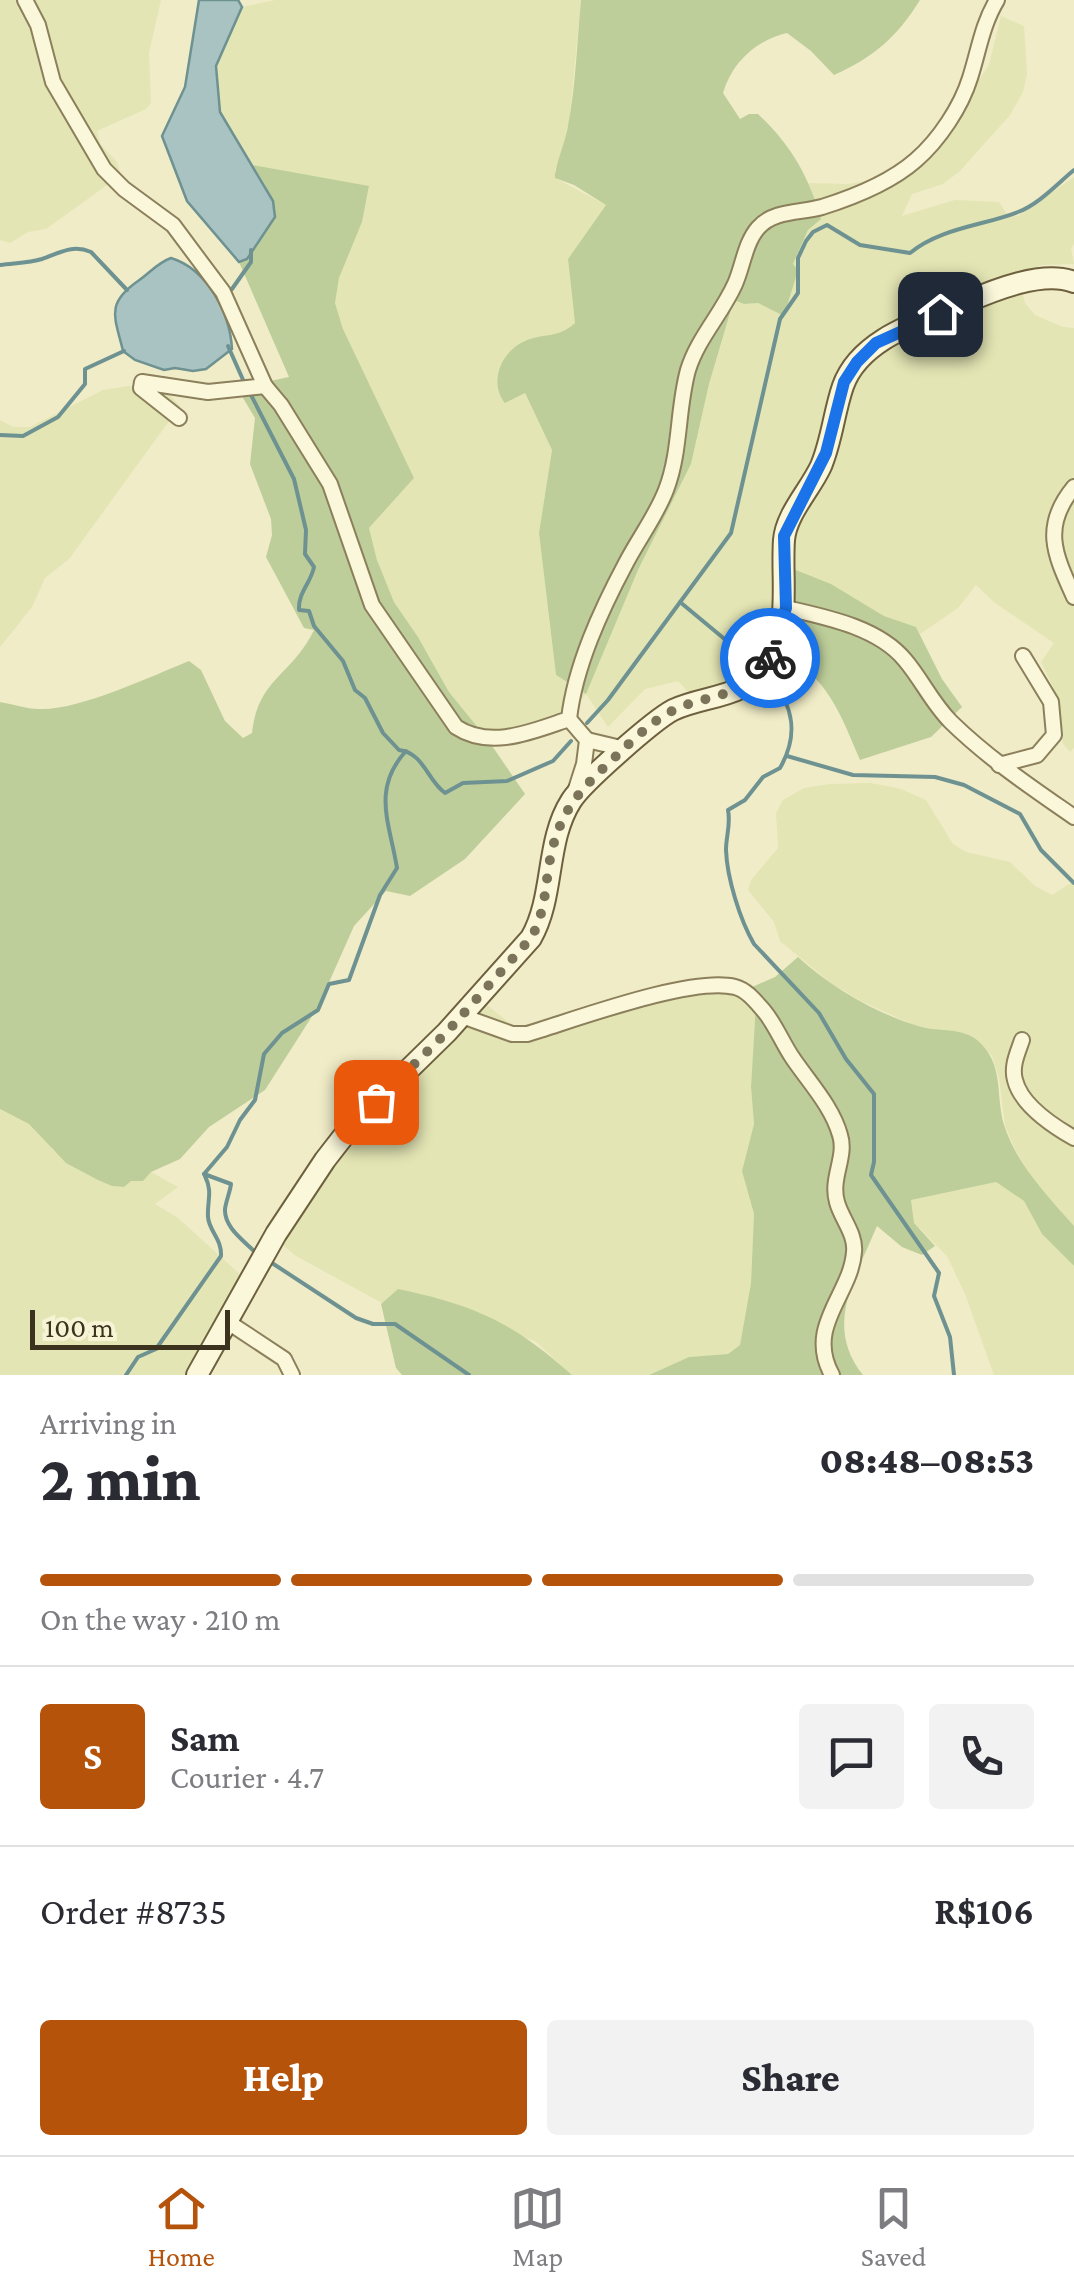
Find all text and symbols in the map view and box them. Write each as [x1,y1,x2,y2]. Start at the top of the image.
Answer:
pin [898,272,983,357]
icon: home [913,287,968,342]
courier [720,608,820,708]
icon: bike [743,631,798,686]
pin [334,1060,419,1145]
icon: bag [349,1075,404,1130]
scale bar [30,1305,230,1350]
text: 100 m [45,1312,114,1343]
text: Arriving in [40,1405,177,1441]
text: 08:48–08:53 [820,1439,1034,1481]
text: 2 min [40,1442,201,1514]
text: On the way · 210 m [40,1601,281,1637]
button: chat [799,1704,904,1809]
button: phone [929,1704,1034,1809]
text: Sam [170,1717,240,1759]
text: S [83,1735,102,1777]
text: Courier · 4.7 [170,1759,324,1795]
text: Order #8735 [40,1890,227,1932]
text: R$106 [934,1890,1034,1932]
button: Help [40,2020,527,2135]
button: Share [547,2020,1034,2135]
tab: Home [148,2181,215,2272]
tab: Map [510,2181,565,2272]
tab: Saved [861,2181,926,2272]

